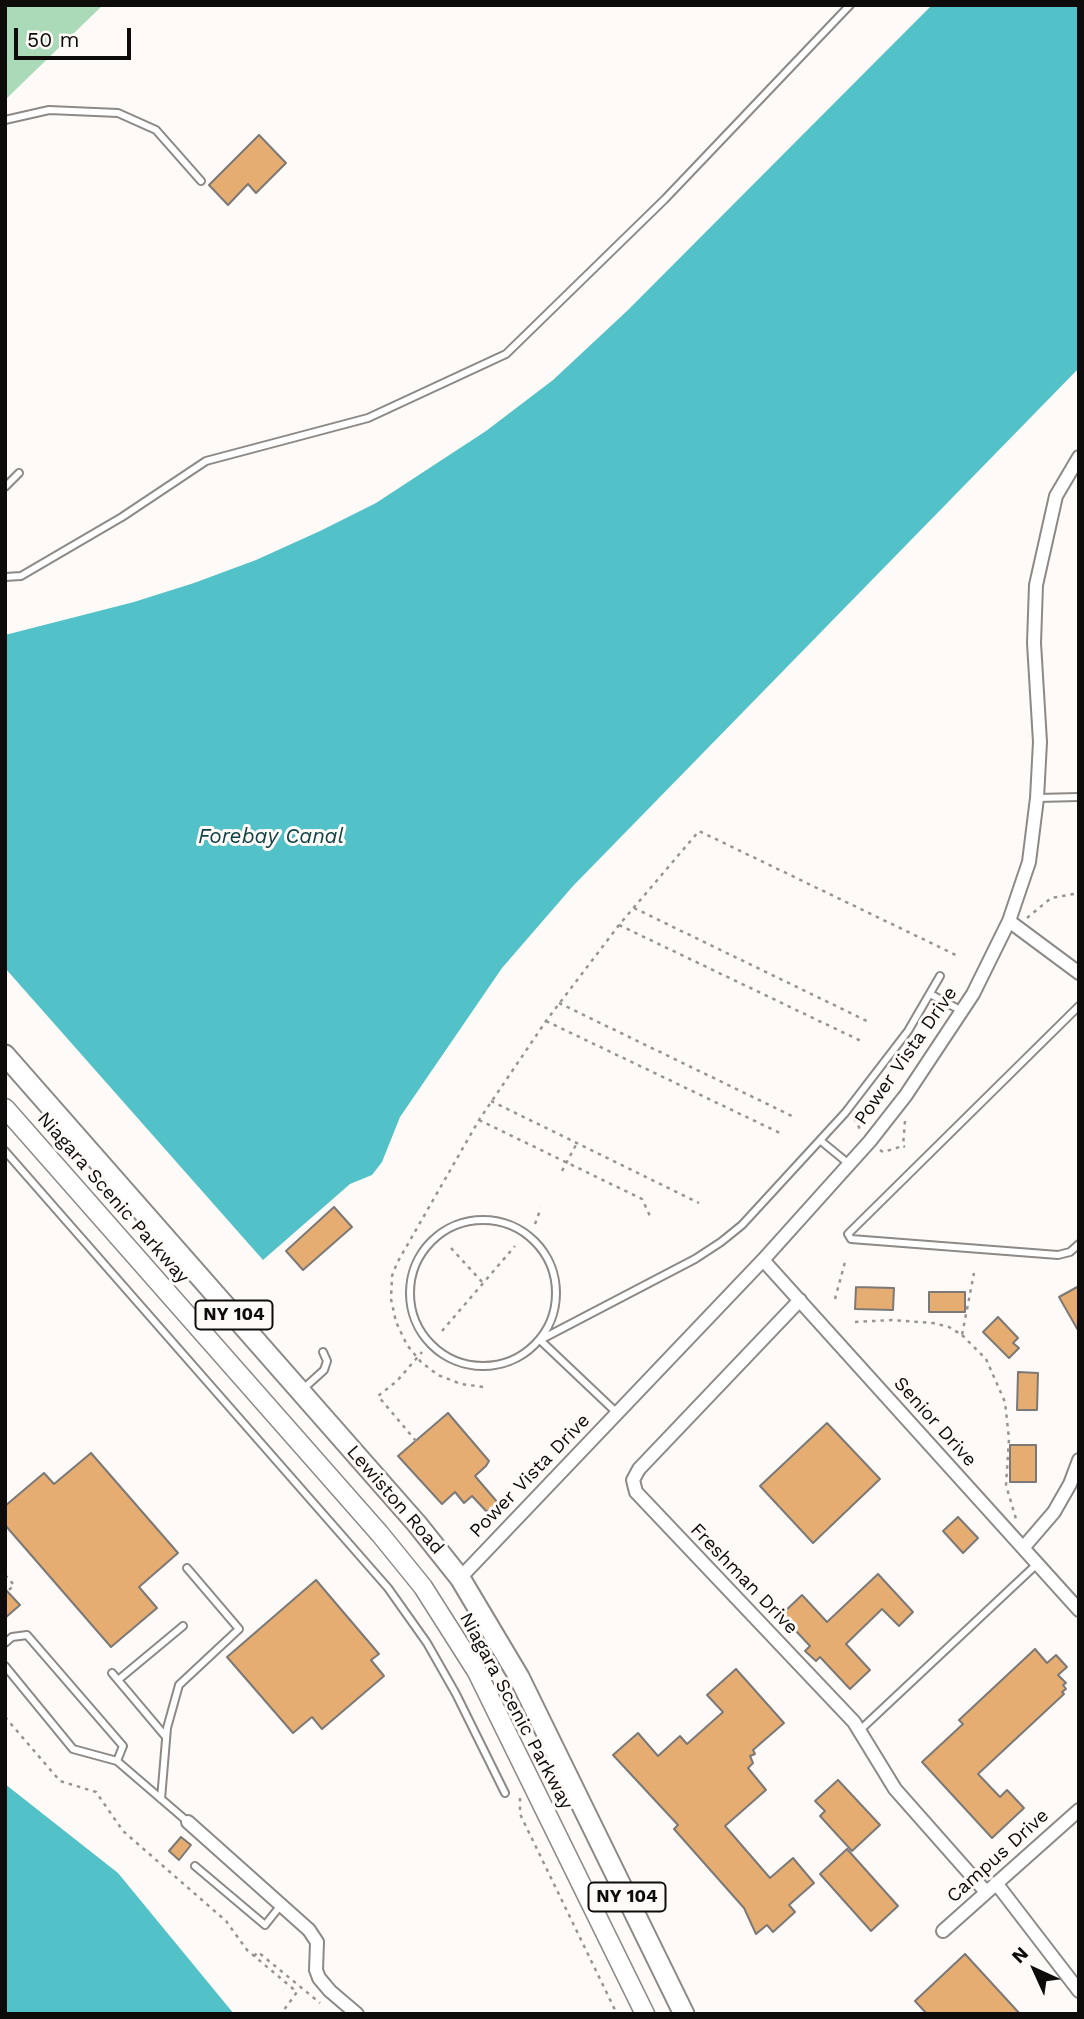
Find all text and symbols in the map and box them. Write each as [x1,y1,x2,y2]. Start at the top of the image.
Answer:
scale bar [18,14,135,58]
text: 50 m [27,27,79,52]
water label: Forebay Canal [198,824,344,850]
street label: Power Vista Drive [850,983,962,1129]
street label: Niagara Scenic Parkway [32,1108,194,1288]
road number: NY 104 [196,1300,272,1330]
street label: Senior Drive [889,1372,981,1472]
street label: Power Vista Drive [465,1409,595,1543]
street label: Lewiston Road [342,1441,448,1559]
street label: Freshman Drive [685,1519,803,1639]
street label: Niagara Scenic Parkway [454,1609,578,1813]
street label: Campus Drive [942,1804,1054,1908]
road number: NY 104 [588,1882,666,1912]
north arrow [1000,1935,1070,2005]
text: N [1007,1942,1033,1968]

